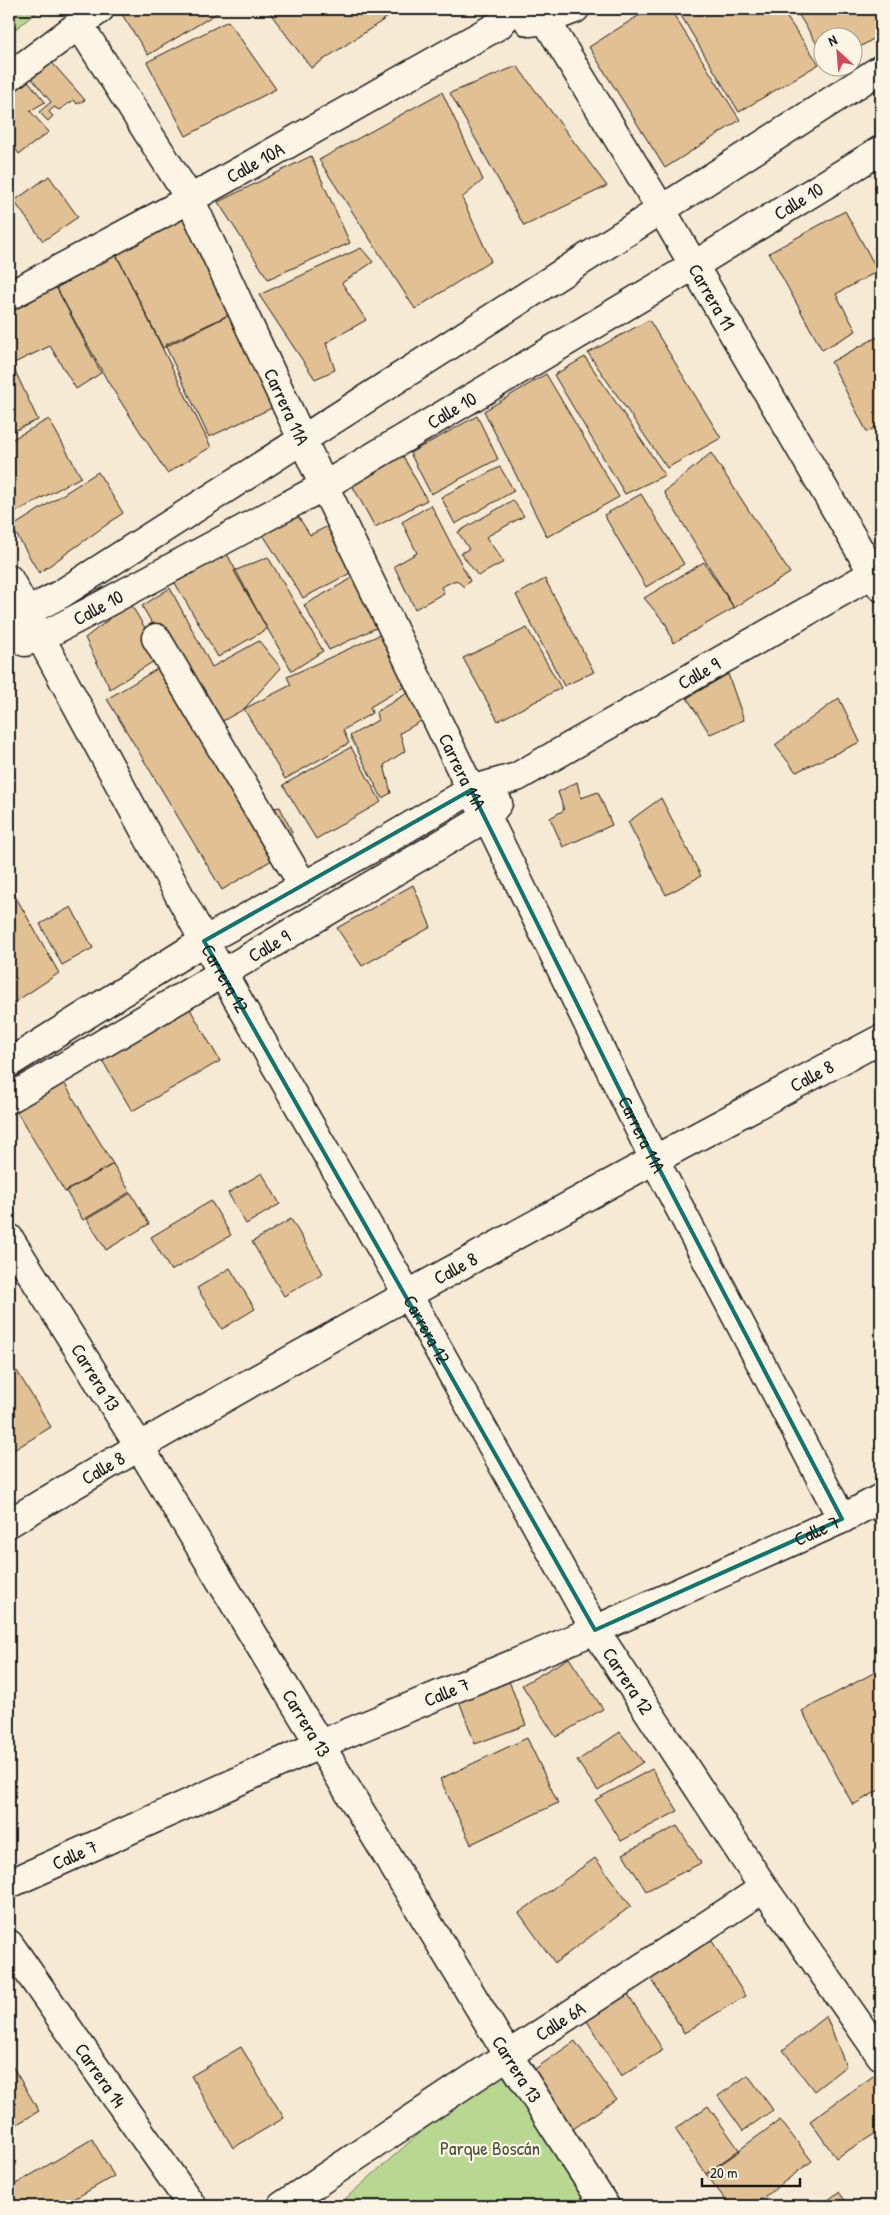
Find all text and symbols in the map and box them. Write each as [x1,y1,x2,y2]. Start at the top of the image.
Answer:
north arrow [812,28,862,78]
text: N [825,29,840,50]
street label: Calle 10A [221,136,289,189]
street label: Calle 10 [769,176,828,226]
street label: Carrera 11 [683,259,742,335]
street label: Carrera 11A [258,364,316,449]
street label: Calle 10 [422,385,481,435]
street label: Calle 10 [68,583,128,631]
street label: Calle 9 [673,651,725,696]
street label: Carrera 11A [432,729,493,814]
street label: Calle 9 [243,923,295,968]
street label: Carrera 12 [195,939,255,1017]
street label: Calle 8 [785,1053,838,1098]
street label: Carrera 11A [612,1092,672,1177]
street label: Calle 8 [429,1245,482,1291]
street label: Carrera 12 [397,1290,457,1368]
street label: Carrera 13 [65,1339,127,1416]
street label: Calle 8 [76,1445,129,1491]
street label: Calle 7 [790,1509,844,1552]
street label: Carrera 12 [597,1642,660,1719]
street label: Calle 7 [420,1671,473,1713]
street label: Carrera 13 [276,1684,337,1762]
street label: Calle 7 [48,1833,102,1876]
street label: Calle 6A [530,1995,590,2047]
street label: Carrera 13 [486,2031,548,2107]
street label: Carrera 14 [69,2038,132,2113]
park label: Parque Boscán [440,2135,540,2161]
scale bar [702,2155,800,2187]
text: 20 m [710,2162,737,2183]

